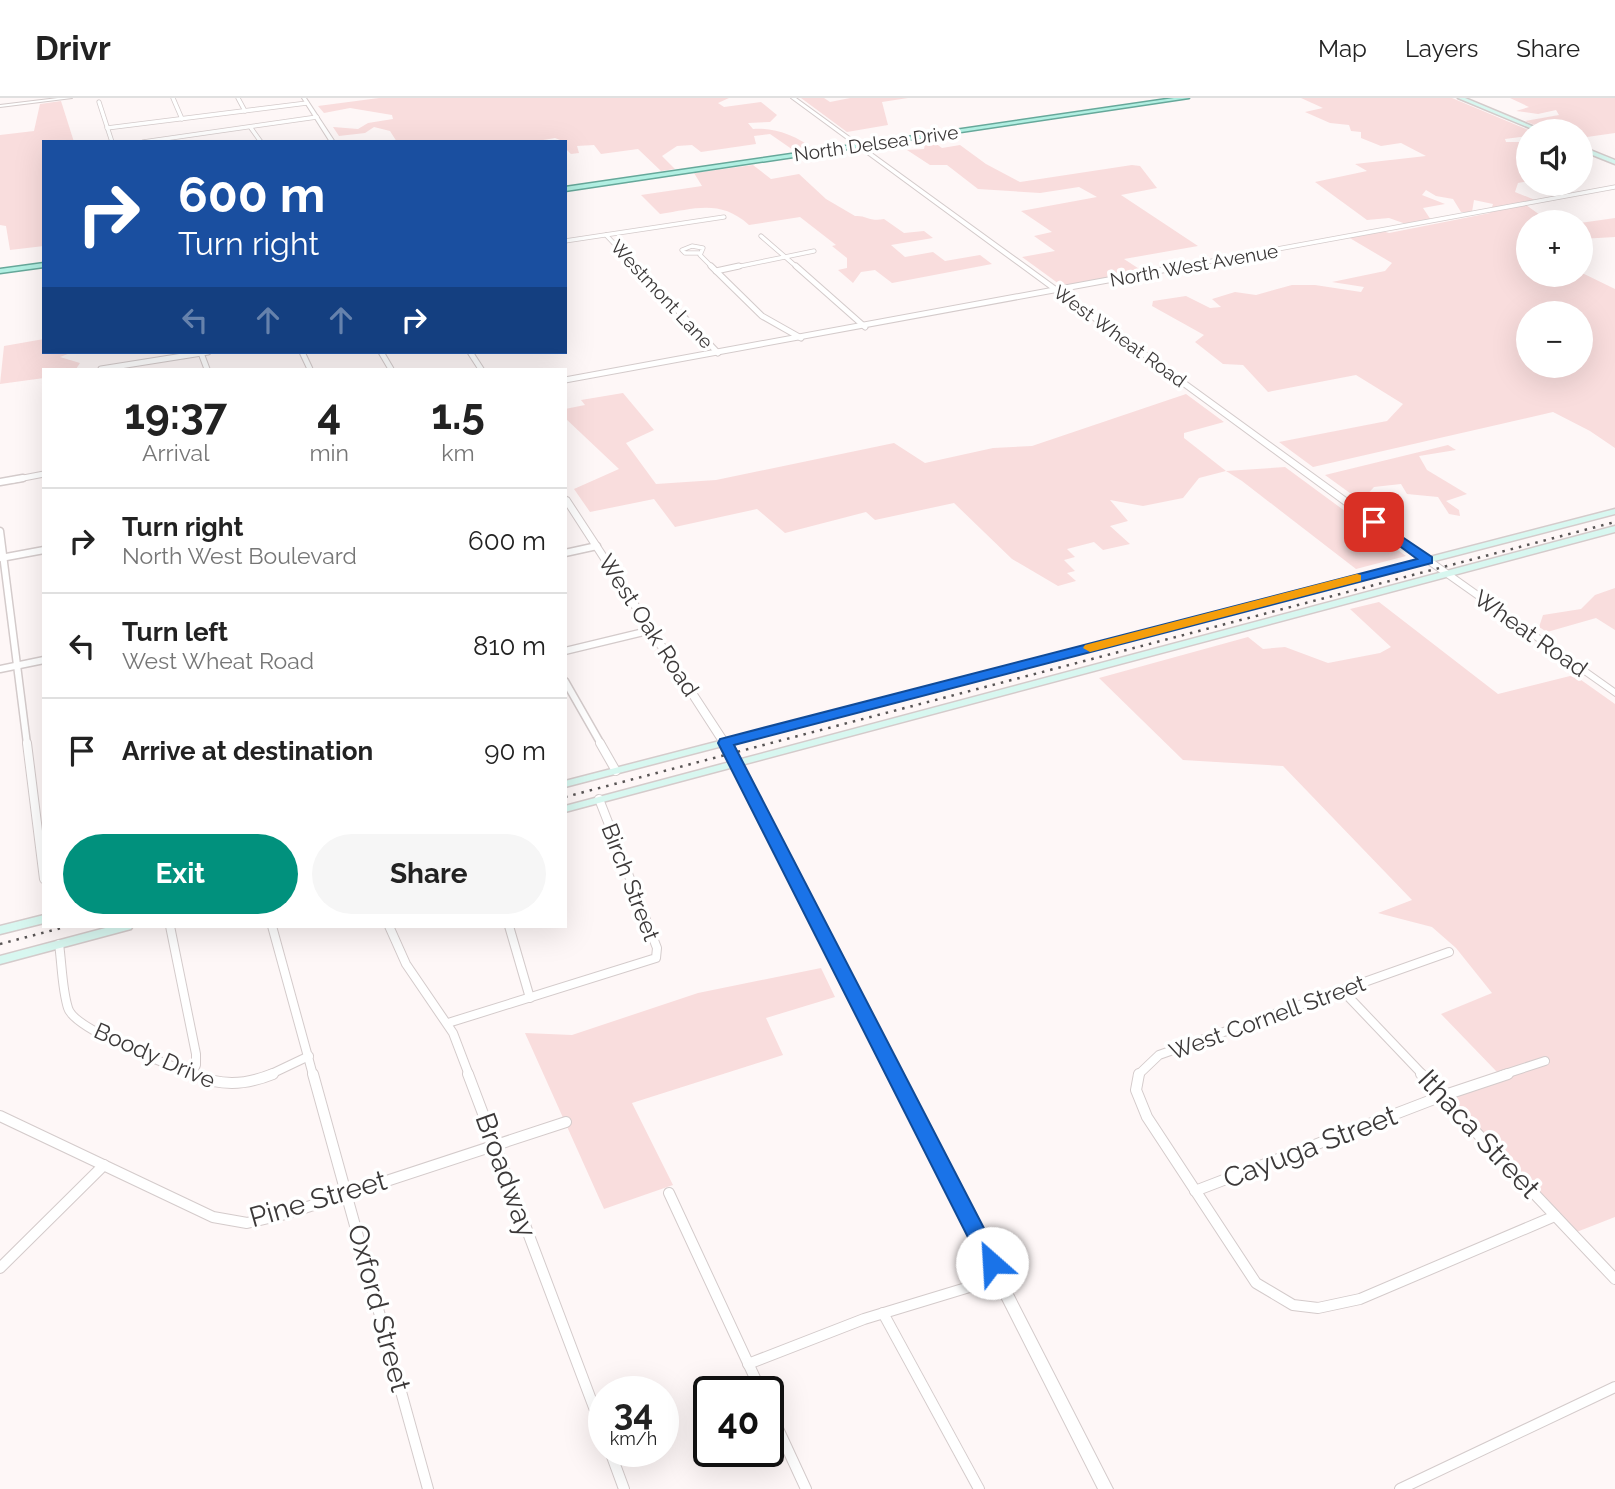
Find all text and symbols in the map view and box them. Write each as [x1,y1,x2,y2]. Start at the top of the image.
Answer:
text: Drivr [35,29,111,68]
text: Map [1318,34,1367,63]
text: Layers [1405,34,1478,63]
text: Share [1516,34,1580,63]
map controls [1516,119,1593,378]
button: sound [1516,119,1593,196]
street label: North Delsea Drive [793,121,959,165]
text: 600 m [178,166,325,223]
icon: right [63,168,154,259]
button: + [1516,210,1593,287]
text: Turn right [178,225,319,262]
street label: Westmont Lane [606,235,718,353]
street label: North West Avenue [1108,239,1280,291]
street label: West Wheat Road [1049,280,1191,392]
icon: left [176,301,214,339]
icon: ahead [249,301,287,339]
icon: ahead [322,301,360,339]
icon: right [395,301,433,339]
button: − [1516,301,1593,378]
text: 19:37 [124,390,227,439]
text: 4 [317,390,341,439]
text: 1.5 [431,390,485,439]
text: Arrival [142,439,209,466]
text: min [309,439,349,466]
text: km [441,439,475,466]
pin [1344,492,1404,552]
icon: arrive [1355,503,1393,541]
text: Turn right [122,512,243,542]
icon: right [63,522,101,560]
text: 600 m [468,526,546,556]
text: North West Boulevard [122,542,357,569]
street label: West Oak Road [593,549,705,701]
street label: Wheat Road [1469,584,1593,682]
text: Turn left [122,617,228,647]
icon: left [63,627,101,665]
text: 810 m [473,631,546,661]
text: West Wheat Road [122,647,314,674]
icon: arrive [63,732,101,770]
text: Arrive at destination [122,736,373,766]
text: 90 m [484,736,546,766]
street label: Birch Street [596,819,666,945]
button: Exit [63,834,298,914]
button: Share [312,834,546,914]
street label: West Cornell Street [1165,969,1369,1065]
street label: Boody Drive [90,1016,220,1094]
street label: Ithaca Street [1411,1063,1547,1205]
street label: Cayuga Street [1219,1099,1402,1195]
street label: Broadway [468,1108,544,1242]
street label: Pine Street [246,1164,391,1234]
street label: Oxford Street [341,1221,417,1396]
position arrow [955,1226,1029,1300]
speed limit sign: 40 [693,1376,784,1467]
text: 34 [614,1392,653,1433]
text: km/h [610,1428,657,1449]

